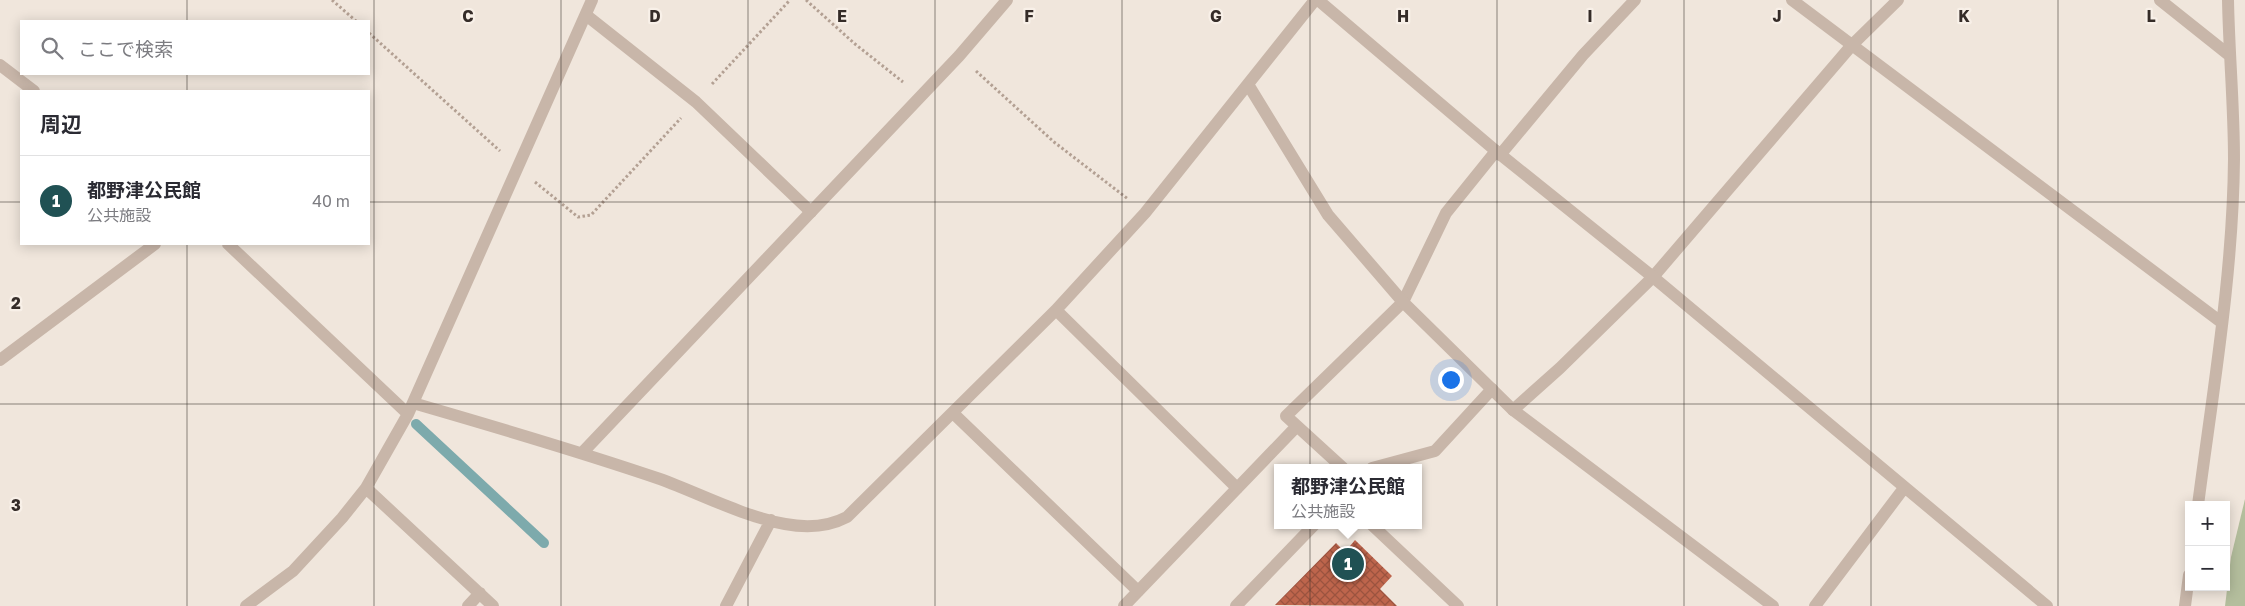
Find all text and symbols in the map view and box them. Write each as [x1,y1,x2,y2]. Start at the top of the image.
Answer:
text: C [462,6,474,26]
text: D [649,6,661,26]
text: E [837,6,847,26]
text: F [1024,6,1034,26]
text: G [1210,6,1222,26]
text: H [1397,6,1409,26]
text: I [1587,6,1593,26]
text: J [1772,6,1782,26]
text: K [1958,6,1970,26]
text: L [2146,6,2156,26]
search box [20,20,370,75]
icon: search [38,34,66,62]
text: ここで検索 [78,37,173,60]
text: 周辺 [40,111,82,137]
text: 都野津公民館 [87,178,201,201]
text: 1 [52,191,60,211]
text: 40 m [312,191,350,211]
text: 公共施設 [87,205,151,225]
text: 2 [11,293,21,313]
your location [1438,367,1464,393]
popup [1274,464,1422,529]
text: 都野津公民館 [1291,474,1405,497]
text: 3 [11,495,21,515]
text: 公共施設 [1291,501,1355,521]
map controls [2185,501,2230,591]
button: + [2185,501,2230,546]
pin: 1 [1332,545,1364,583]
button: − [2185,546,2230,591]

